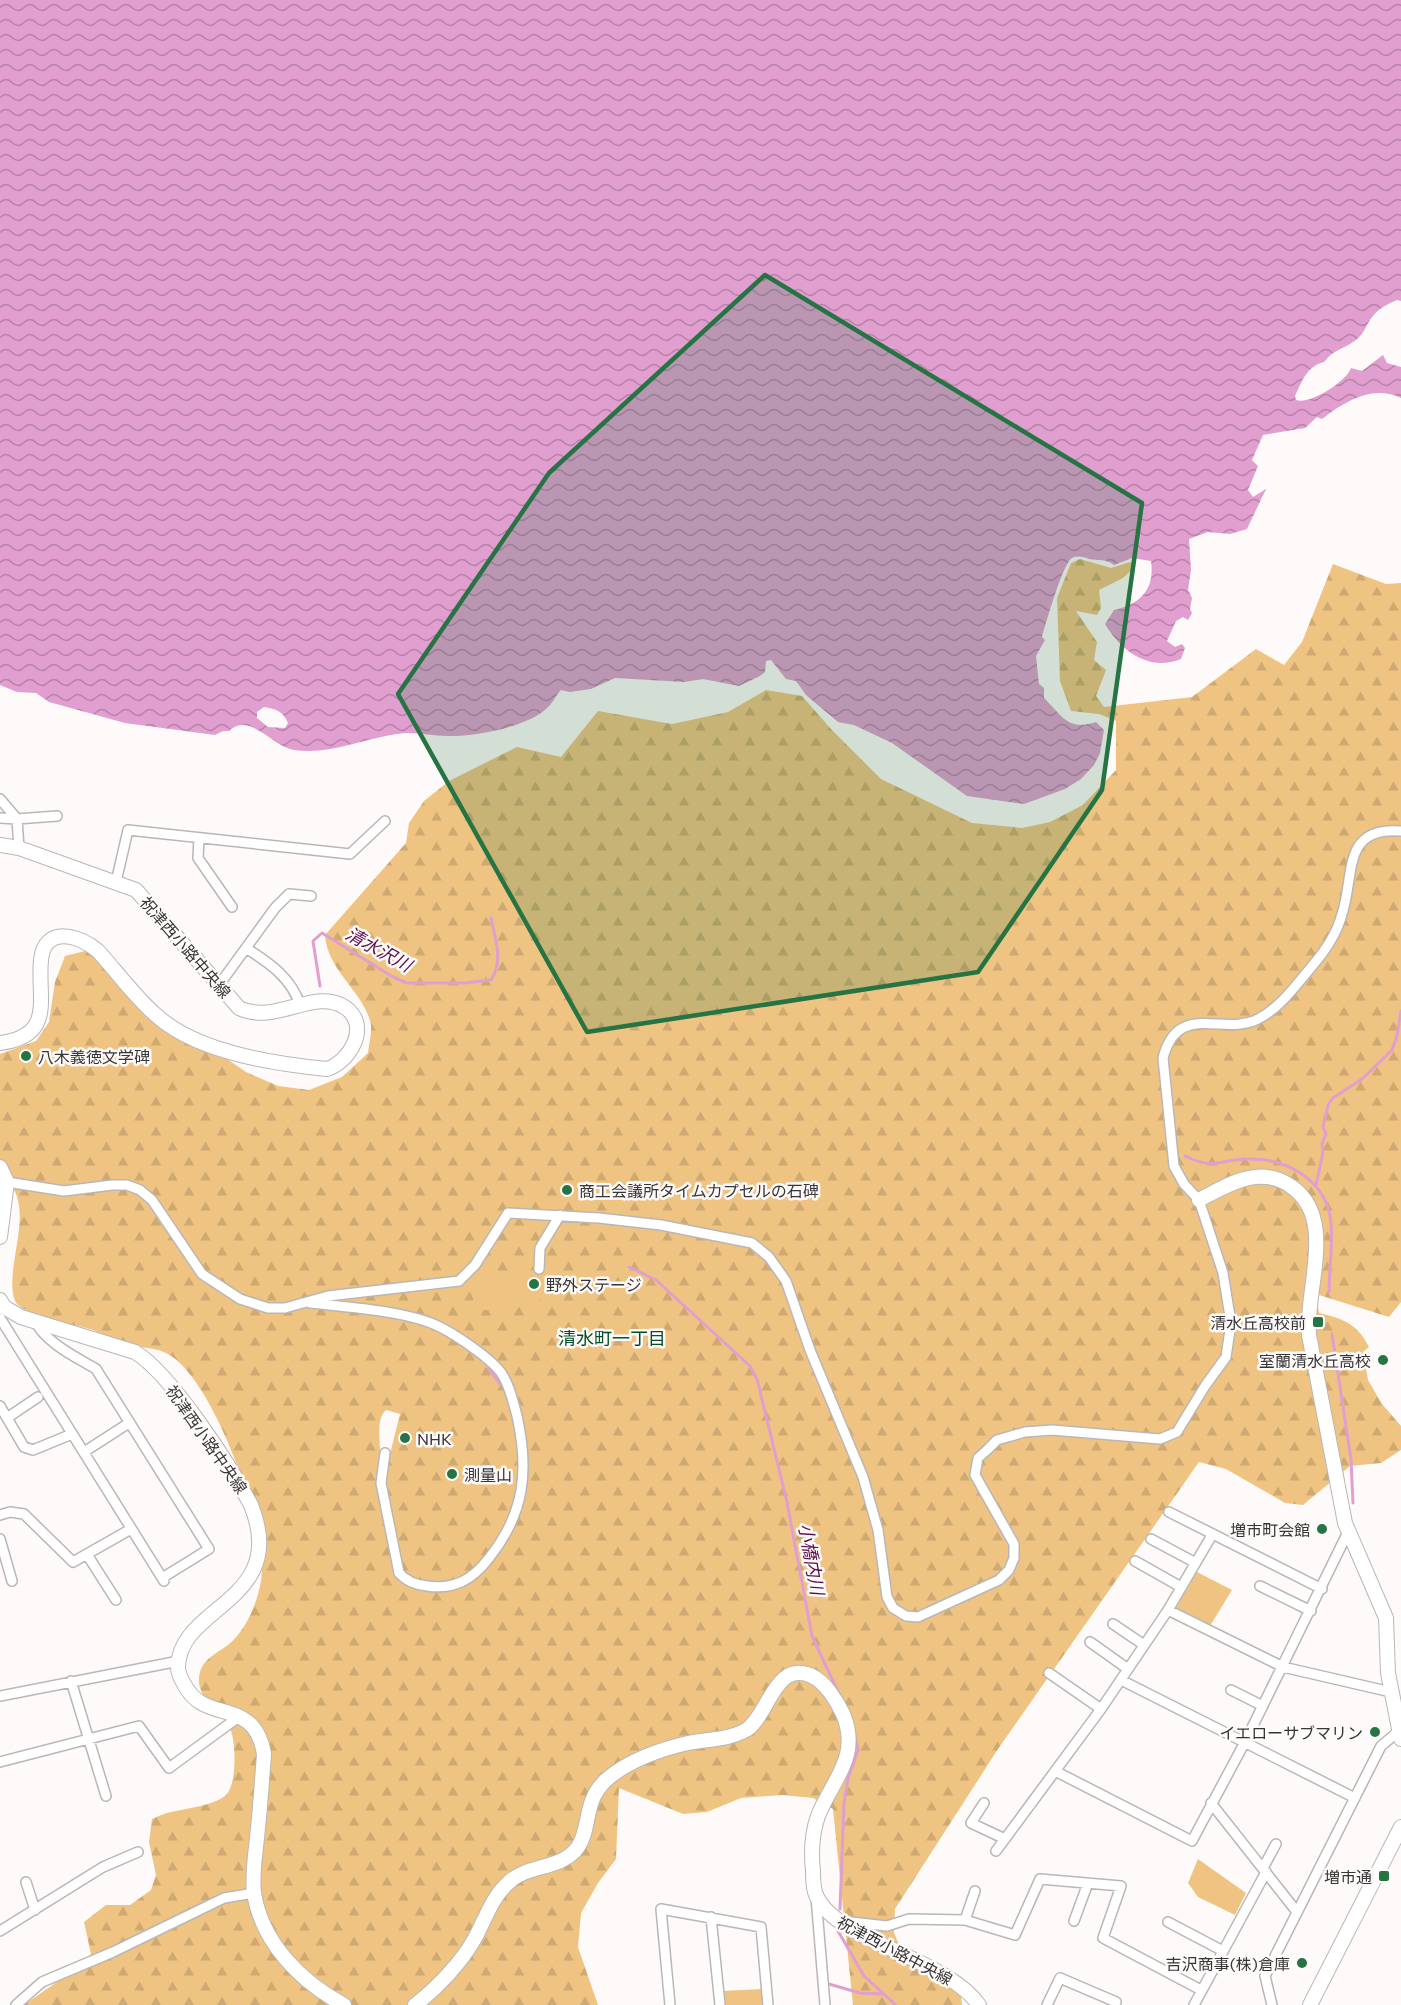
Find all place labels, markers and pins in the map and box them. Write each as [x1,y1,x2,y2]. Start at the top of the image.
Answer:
place label: 八木義徳文学碑 [38,1047,150,1066]
marker: 八木義徳文学碑 [19,1049,33,1063]
place label: 商工会議所タイムカプセルの石碑 [579,1181,819,1200]
marker: 商工会議所タイムカプセルの石碑 [560,1183,574,1197]
place label: 野外ステージ [546,1275,642,1294]
marker: 野外ステージ [527,1277,541,1291]
place label: 清水丘高校前 [1210,1313,1306,1332]
marker: 清水丘高校前 [1311,1315,1325,1329]
place label: 室蘭清水丘高校 [1259,1351,1371,1370]
marker: 室蘭清水丘高校 [1376,1353,1390,1367]
place label: NHK [417,1429,452,1448]
marker: NHK [398,1431,412,1445]
place label: 測量山 [464,1465,512,1484]
marker: 測量山 [445,1467,459,1481]
place label: 増市町会館 [1230,1520,1310,1539]
marker: 増市町会館 [1315,1522,1329,1536]
place label: イエローサブマリン [1219,1723,1363,1742]
marker: イエローサブマリン [1368,1725,1382,1739]
place label: 増市通 [1324,1867,1372,1886]
marker: 増市通 [1377,1869,1391,1883]
place label: 吉沢商事(株)倉庫 [1166,1954,1290,1973]
marker: 吉沢商事(株)倉庫 [1295,1956,1309,1970]

